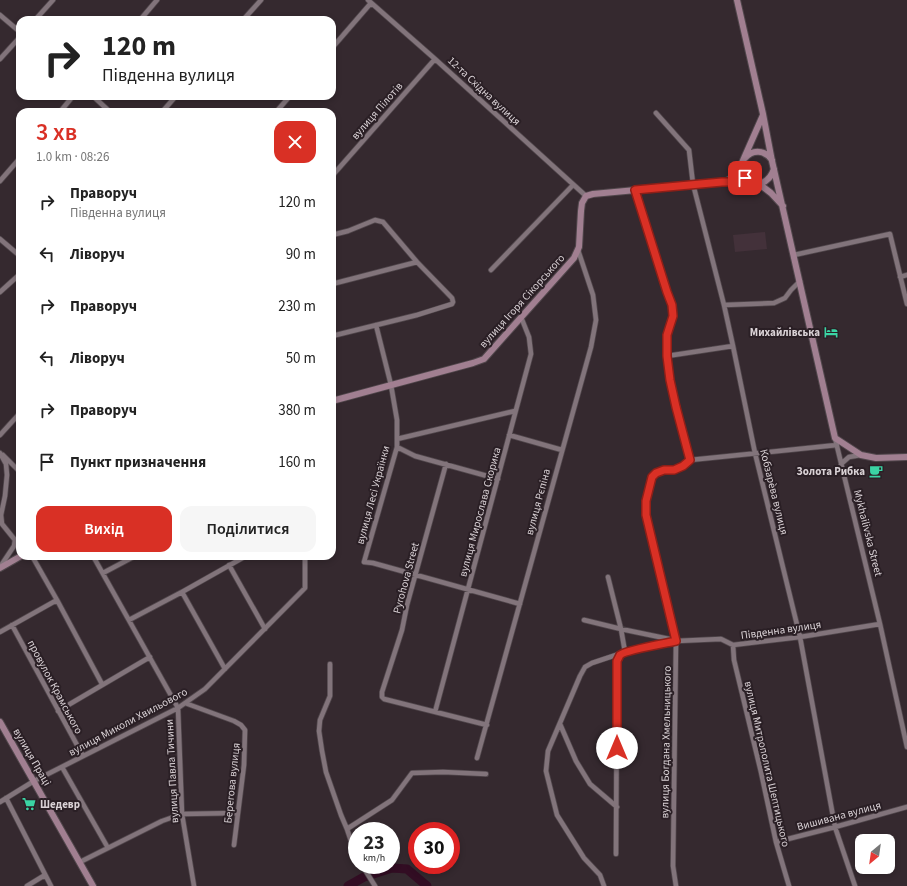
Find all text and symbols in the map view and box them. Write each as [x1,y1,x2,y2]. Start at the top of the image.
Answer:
text: 120 m [102,26,176,66]
icon: right [36,32,88,84]
street label: 12-та Східна вулиця [444,53,524,129]
text: Південна вулиця [102,63,235,88]
street label: вулиця Пілотів [348,79,406,143]
text: 3 хв [36,115,77,150]
button: close [274,121,316,163]
text: 1.0 km · 08:26 [36,148,110,166]
pin [728,161,762,195]
icon: arrive [734,167,756,189]
text: Праворуч [70,183,137,204]
icon: right [36,191,58,213]
text: 120 m [278,192,316,213]
text: Південна вулиця [70,204,166,222]
icon: left [36,243,58,265]
text: Ліворуч [70,244,125,265]
text: 90 m [286,244,316,265]
street label: вулиця Ігоря Сікорського [476,251,568,351]
icon: right [36,295,58,317]
text: Праворуч [70,296,137,317]
text: 230 m [278,296,316,317]
hotel icon: Михайлівська [823,324,839,340]
place label: Михайлівська [750,325,820,340]
icon: left [36,347,58,369]
text: Ліворуч [70,348,125,369]
text: 50 m [286,348,316,369]
icon: right [36,399,58,421]
text: Праворуч [70,400,137,421]
text: 380 m [278,400,316,421]
street label: вулиця Лесі Українки [353,444,393,546]
street label: вулиця Мирослава Скорика [455,446,505,578]
street label: Кобзарèва вулиця [756,448,792,536]
icon: arrive [36,451,58,473]
text: Пункт призначення [70,452,206,473]
text: 160 m [278,452,316,473]
cafe icon: Золота Рибка [868,463,884,479]
place label: Золота Рибка [797,464,865,479]
street label: вулиця Рєпіна [522,467,554,537]
street label: Mykhailivska Street [850,488,886,578]
button: Вихід [36,506,172,552]
button: Поділитися [180,506,316,552]
street label: Pyrohova Street [389,540,423,615]
street label: Південна вулиця [740,617,822,643]
street label: провулок Крамського [24,637,86,737]
street label: вулиця Богдана Хмельницького [657,665,675,819]
street label: вулиця Митрополита Шептицького [741,680,793,848]
street label: вулиця Миколи Хвильового [66,684,190,760]
street label: вулиця Павла Тичини [162,719,182,823]
street label: вулиця Праці [9,725,55,789]
position arrow [596,727,638,769]
street label: Берегова вулиця [220,742,244,824]
supermarket icon: Шедевр [21,796,37,812]
place label: Шедевр [40,797,80,812]
street label: Вишивана вулиця [795,798,883,834]
speed limit sign: 30 [408,822,460,874]
text: 23 [363,829,385,857]
north arrow [855,834,895,874]
map controls [855,834,895,874]
text: km/h [363,851,385,865]

